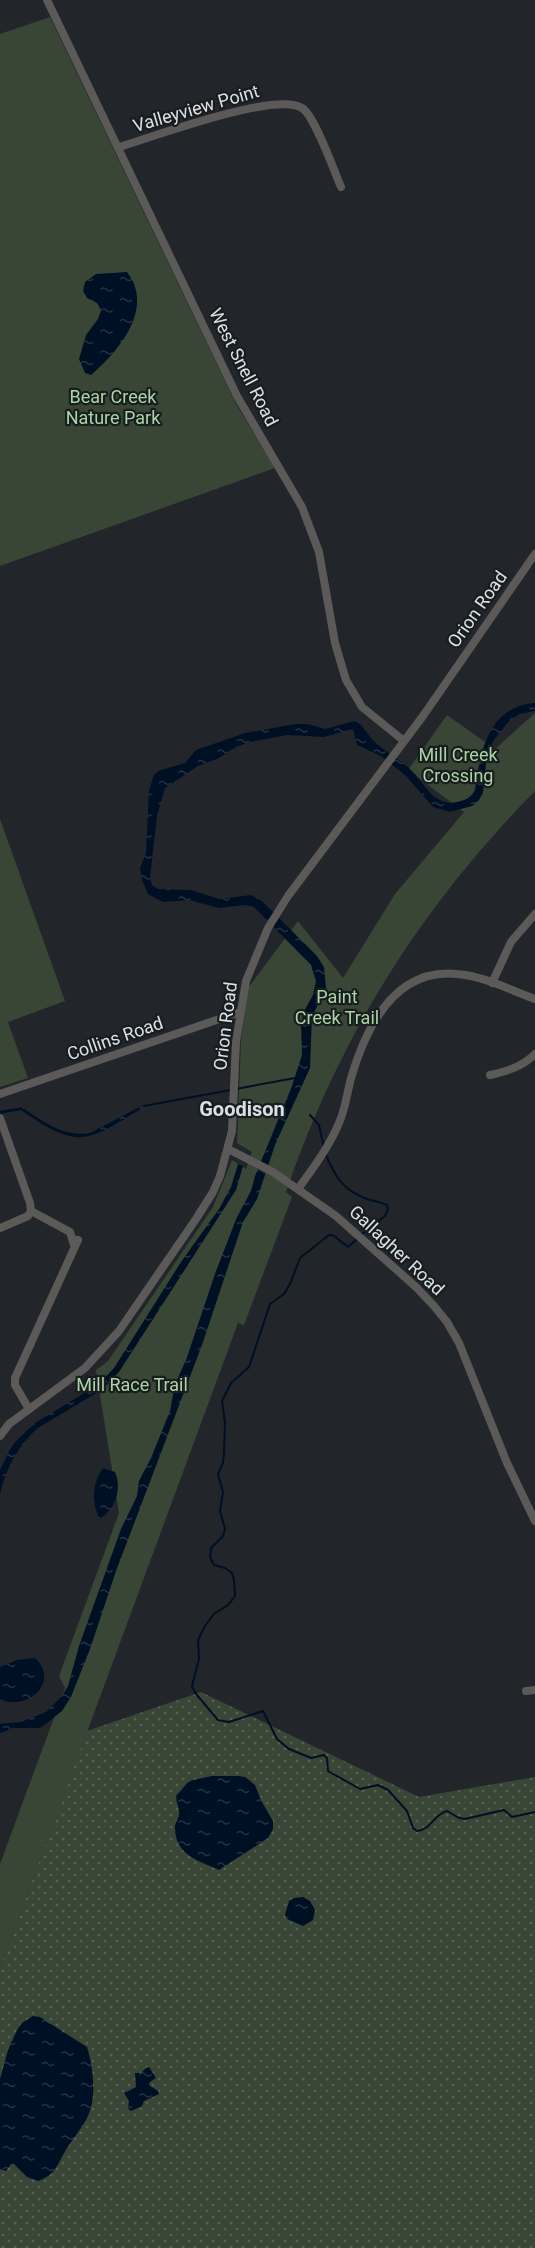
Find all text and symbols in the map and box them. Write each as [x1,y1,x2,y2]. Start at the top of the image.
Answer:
street label: Valleyview Point [131,80,261,136]
street label: West Snell Road [205,305,283,429]
park label: Bear Creek Nature Park [66,386,161,428]
street label: Orion Road [443,567,511,651]
park label: Mill Creek Crossing [418,744,498,786]
street label: Orion Road [209,981,241,1071]
park label: Paint Creek Trail [295,986,379,1028]
street label: Collins Road [64,1012,166,1064]
district label: Goodison [199,1097,285,1121]
street label: Gallagher Road [345,1201,449,1299]
park label: Mill Race Trail [76,1374,188,1395]

